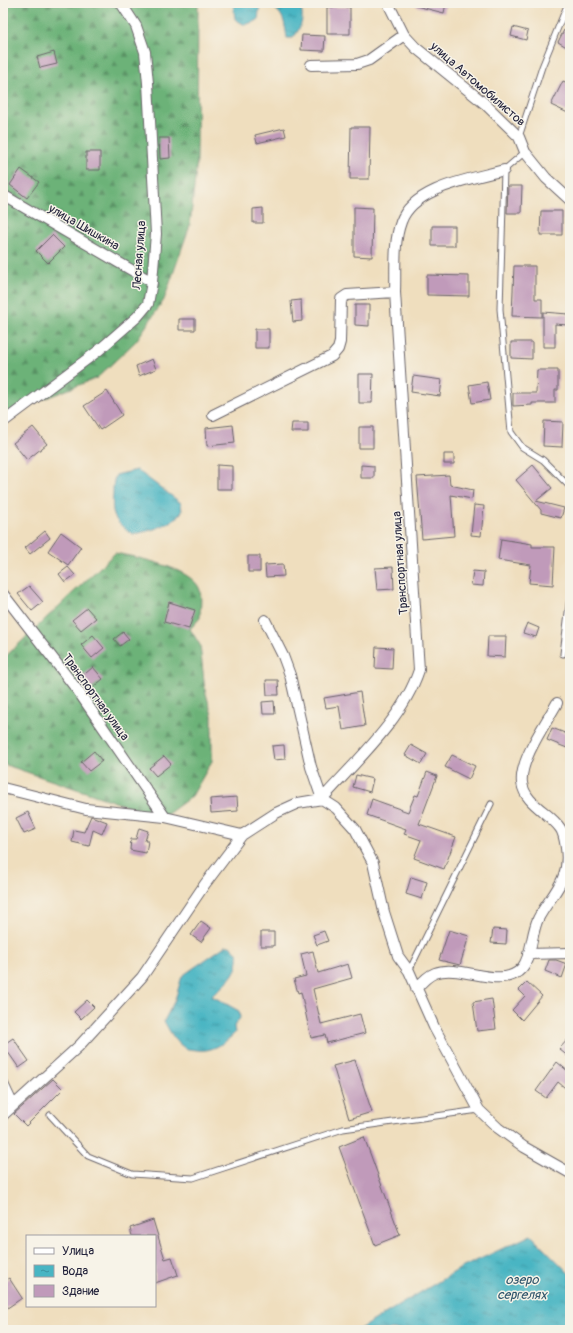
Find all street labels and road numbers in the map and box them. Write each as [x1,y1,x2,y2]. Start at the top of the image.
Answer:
street label: улица Автомобилистов [426,38,528,130]
street label: улица Шишкина [45,201,122,254]
street label: Лесная улица [130,220,149,291]
street label: Транспортная улица [389,510,412,615]
street label: Транспортная улица [59,651,132,744]

